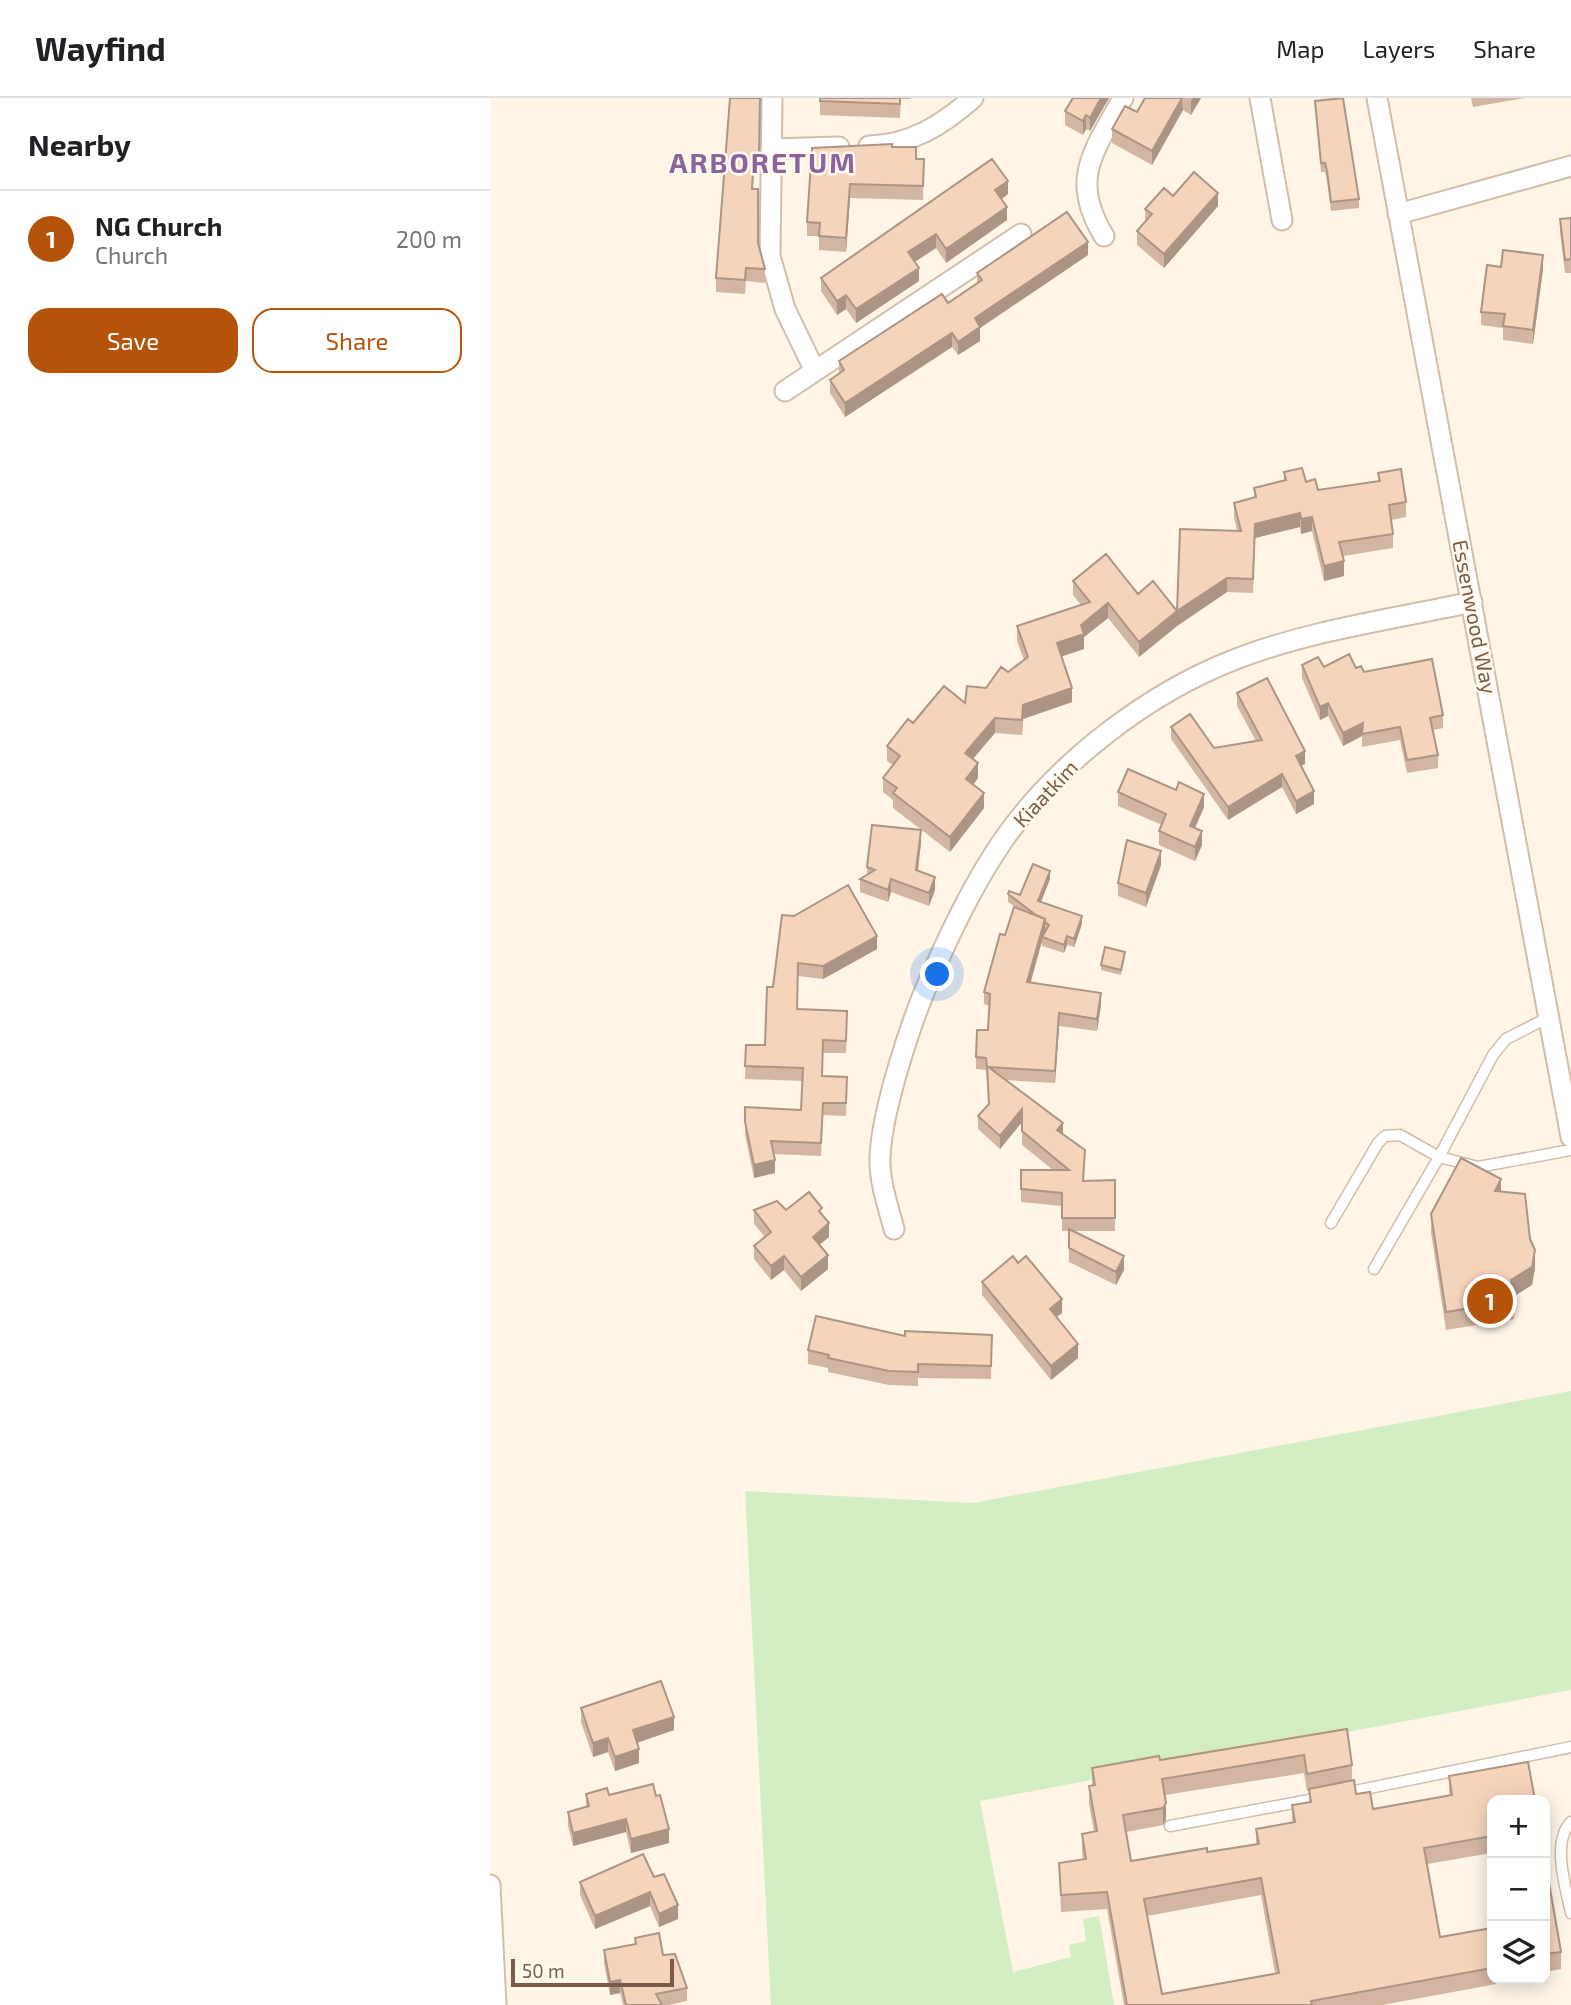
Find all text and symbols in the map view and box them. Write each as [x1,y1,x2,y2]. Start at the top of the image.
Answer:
text: Wayfind [35,28,166,68]
text: Map [1276,34,1324,63]
text: Layers [1362,34,1435,63]
text: Share [1473,34,1536,63]
text: Nearby [28,126,131,162]
district label: ARBORETUM [669,145,857,179]
text: NG Church [95,210,222,241]
text: 1 [46,225,56,253]
text: 200 m [396,225,462,253]
text: Church [95,241,168,269]
button: Save [28,308,238,373]
button: Share [252,308,462,373]
street label: Essenwood Way [1448,538,1503,696]
street label: Kiaatkim [1007,754,1082,832]
your location [920,957,954,991]
pin: 1 [1467,1275,1513,1327]
map controls [1487,1795,1550,1984]
button: + [1487,1795,1550,1858]
button: − [1487,1858,1550,1921]
button: layers [1487,1921,1550,1984]
scale bar [511,1956,674,1988]
text: 50 m [522,1959,565,1982]

